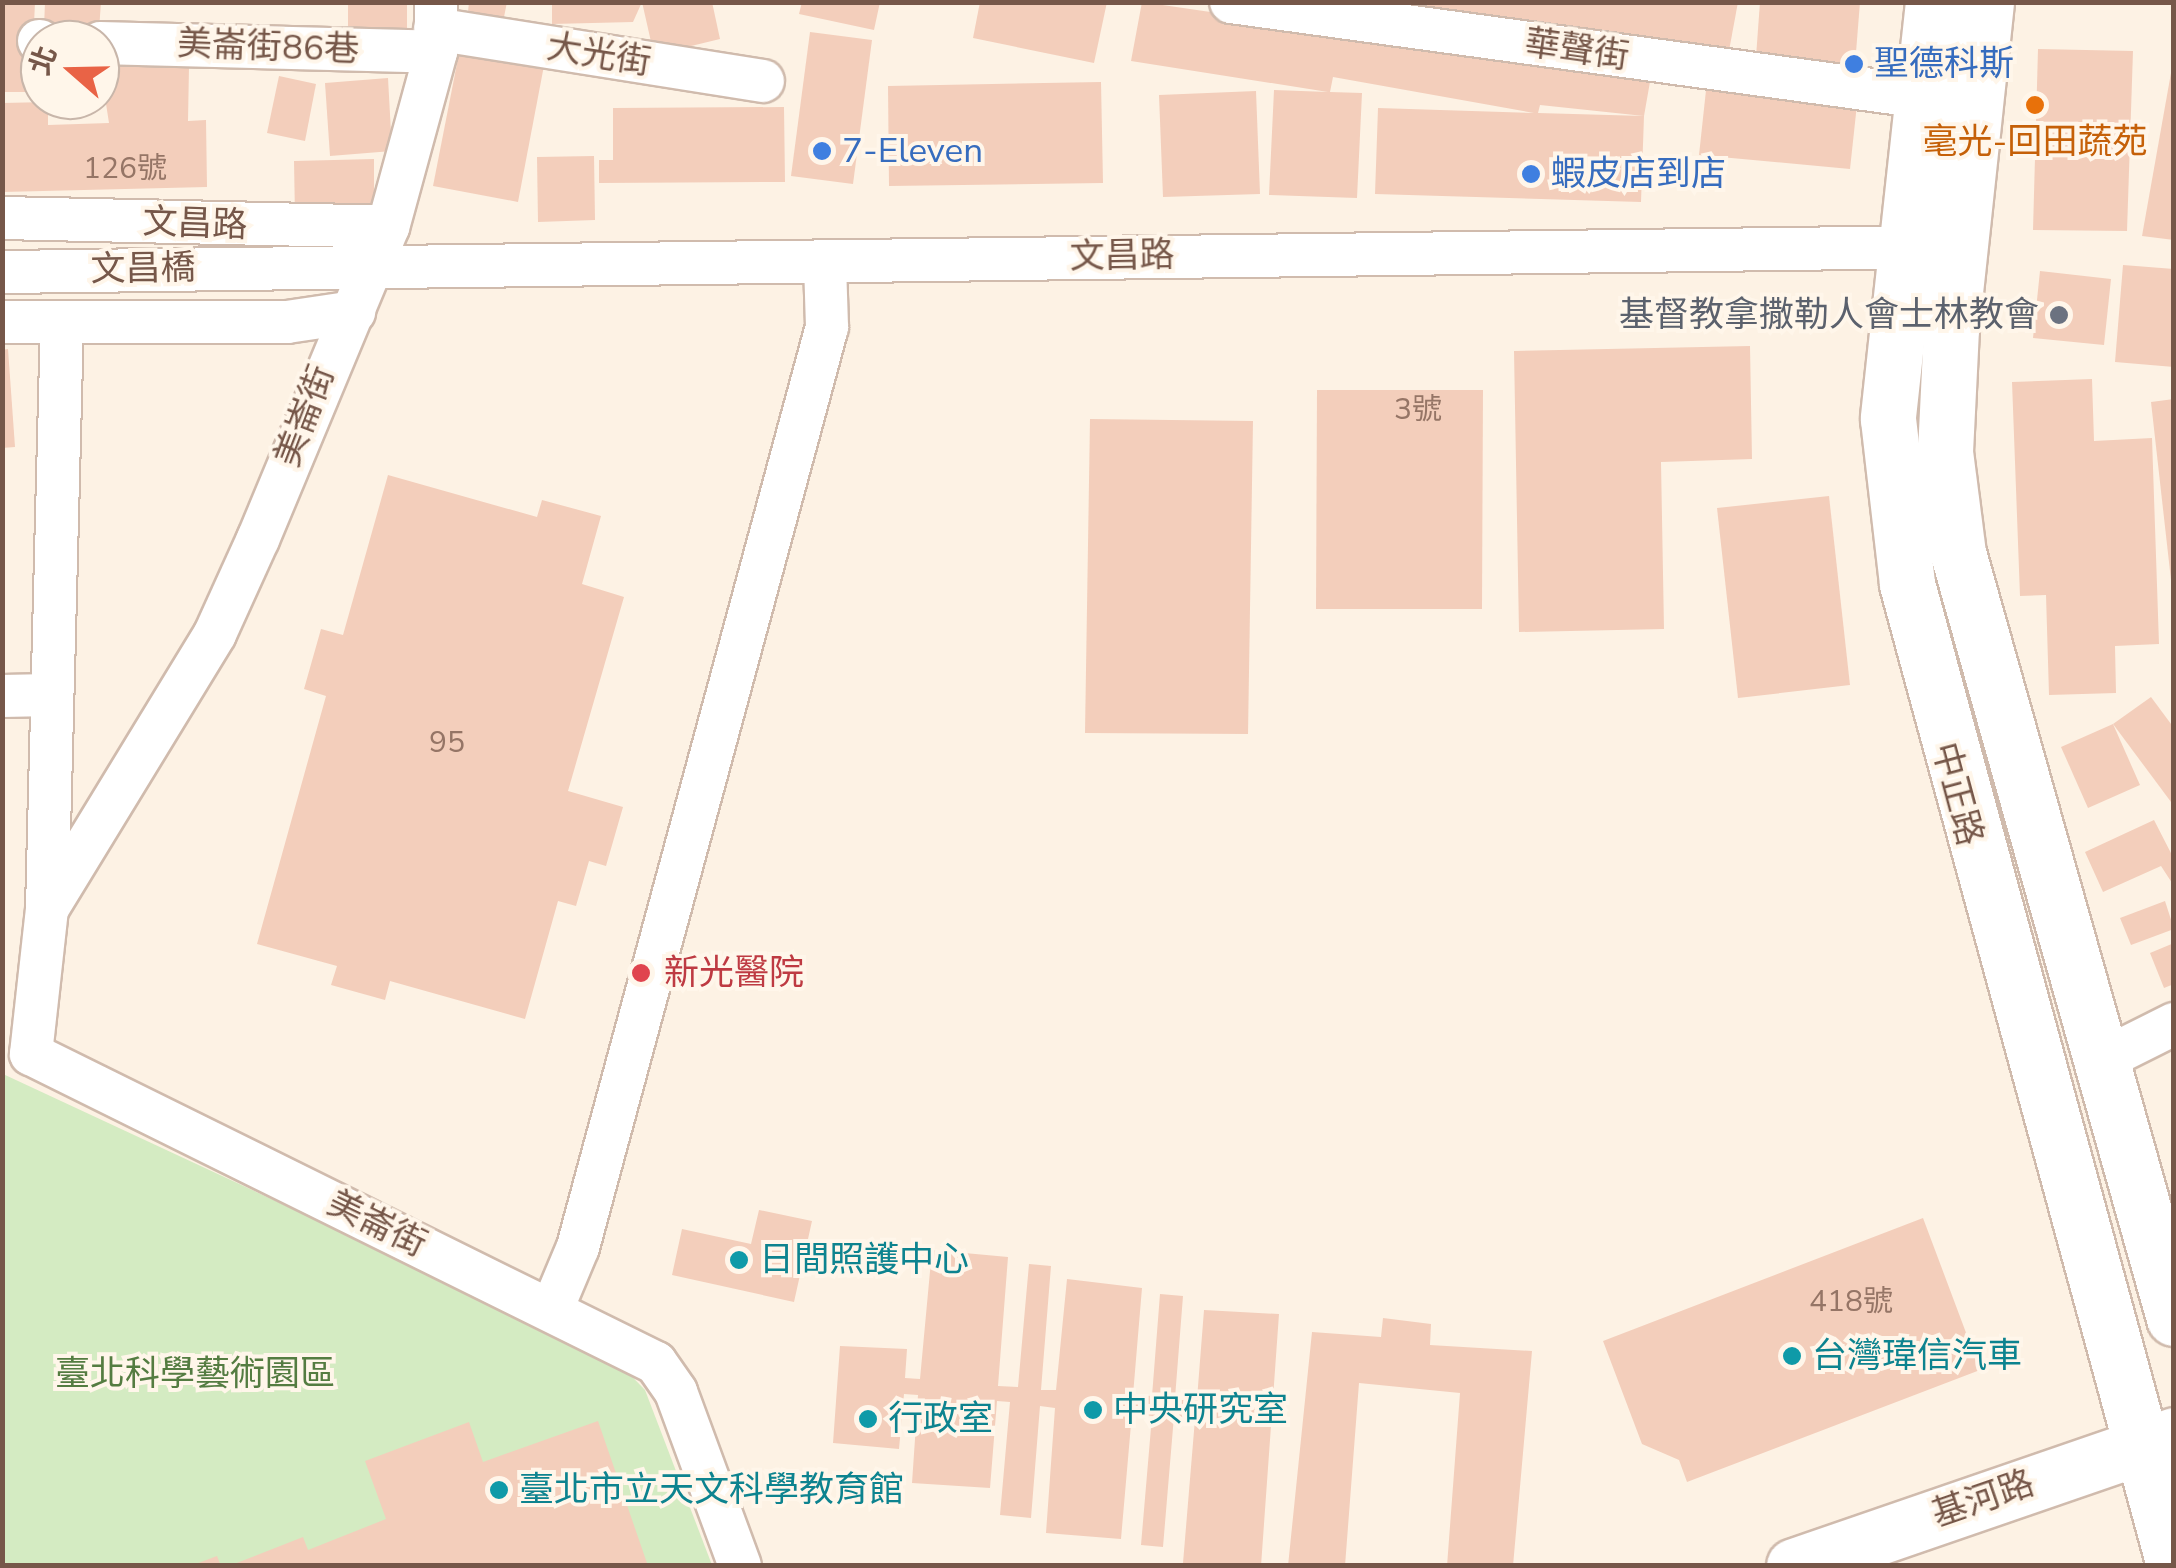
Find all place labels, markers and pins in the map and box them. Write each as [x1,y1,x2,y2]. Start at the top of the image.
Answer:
place label: 聖德科斯 [1874,43,2014,85]
marker: 聖德科斯 [1843,53,1865,75]
marker: 毫光-回田蔬苑 [2024,94,2046,116]
place label: 毫光-回田蔬苑 [1923,121,2147,163]
place label: 7-Eleven [842,130,983,172]
marker: 7-Eleven [811,140,833,162]
place label: 蝦皮店到店 [1551,153,1726,195]
marker: 蝦皮店到店 [1520,163,1542,185]
place label: 基督教拿撒勒人會士林教會 [1619,294,2039,336]
marker: 基督教拿撒勒人會士林教會 [2048,304,2070,326]
place label: 新光醫院 [664,952,804,994]
marker: 新光醫院 [628,960,654,986]
place label: 日間照護中心 [759,1239,969,1281]
marker: 日間照護中心 [728,1249,750,1271]
place label: 台灣瑋信汽車 [1812,1335,2022,1377]
marker: 台灣瑋信汽車 [1781,1345,1803,1367]
place label: 中央研究室 [1113,1389,1288,1431]
place label: 行政室 [888,1398,993,1440]
marker: 中央研究室 [1082,1399,1104,1421]
marker: 行政室 [857,1408,879,1430]
place label: 臺北市立天文科學教育館 [519,1469,904,1511]
marker: 臺北市立天文科學教育館 [488,1479,510,1501]

